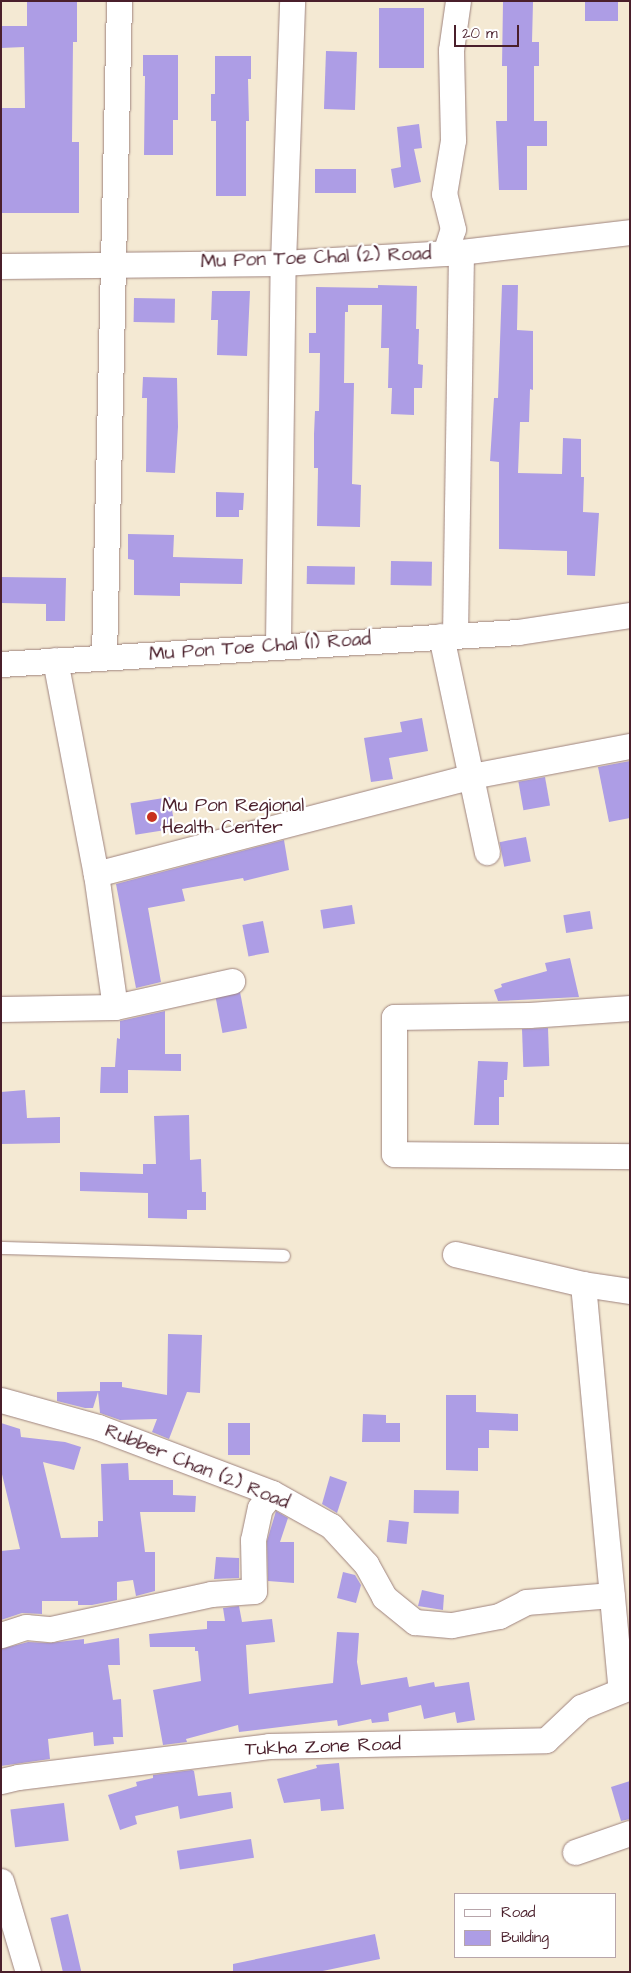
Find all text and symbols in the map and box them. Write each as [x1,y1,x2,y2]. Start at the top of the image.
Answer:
scale bar [456,15,521,47]
text: 20 m [462,23,498,44]
street label: Mu Pon Toe Chal (2) Road [200,243,432,273]
street label: Mu Pon Toe Chal (1) Road [148,628,372,666]
place label: Mu Pon Regional Health Center [162,795,304,839]
marker: Mu Pon Regional Health Center [146,811,158,823]
street label: Rubber Chan (2) Road [101,1420,293,1514]
street label: Tukha Zone Road [244,1733,402,1761]
legend [454,1893,616,1958]
text: Road [501,1902,535,1923]
text: Building [501,1927,549,1948]

